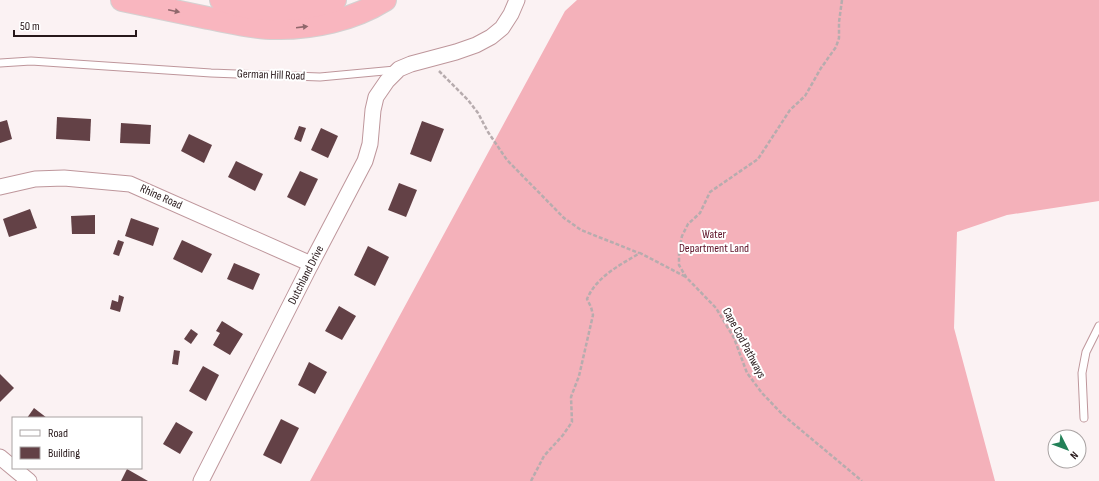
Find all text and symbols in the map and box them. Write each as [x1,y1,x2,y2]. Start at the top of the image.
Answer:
one-way arrow [167,8,180,14]
scale bar [14,12,136,38]
text: 50 m [20,19,40,34]
one-way arrow [296,24,308,30]
street label: German Hill Road [237,66,305,84]
street label: Rhine Road [138,181,184,213]
park label: Water Department Land [679,227,749,256]
street label: Dutchland Drive [285,243,327,307]
street label: Cape Cod Pathways [719,305,769,381]
legend [12,417,142,469]
text: Road [48,426,68,441]
north arrow [1047,429,1087,469]
text: Building [48,446,80,461]
text: N [1067,449,1081,462]

